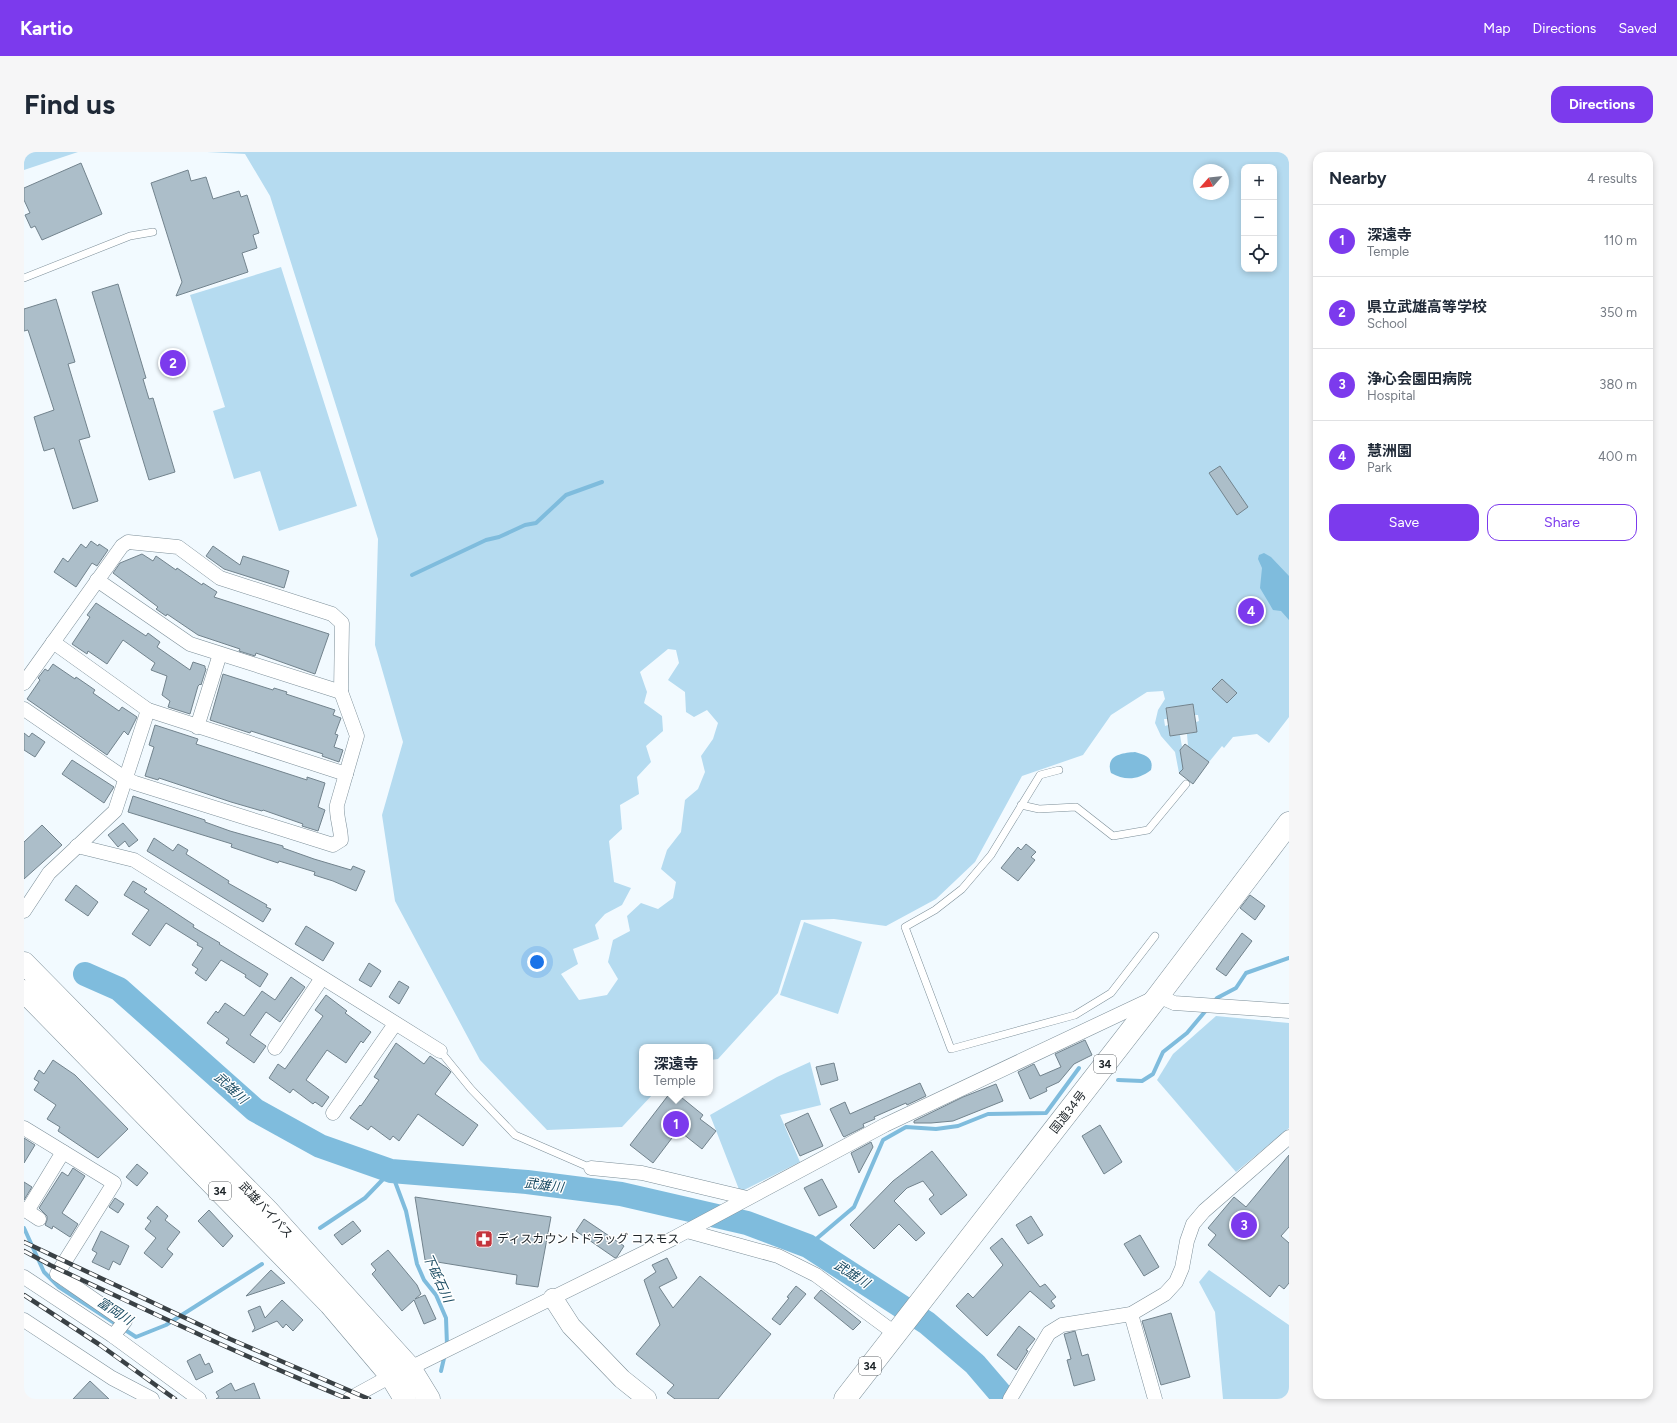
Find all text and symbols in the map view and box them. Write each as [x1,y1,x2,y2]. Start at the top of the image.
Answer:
text: Kartio [20,17,73,40]
text: Map [1483,20,1511,37]
text: Directions [1533,20,1596,37]
text: Saved [1618,20,1657,37]
button: Directions [1551,86,1653,123]
text: Find us [24,87,115,121]
north arrow [1193,164,1229,200]
map controls [1241,164,1277,272]
button: + [1241,164,1277,200]
text: Nearby [1329,168,1387,188]
text: 4 results [1587,171,1637,186]
button: − [1241,200,1277,236]
text: 深遠寺 [1367,226,1412,244]
text: 1 [1339,233,1345,248]
text: 110 m [1604,233,1637,248]
button: locate [1241,236,1277,272]
text: Temple [1367,244,1409,259]
text: 県立武雄高等学校 [1367,298,1487,316]
text: 2 [1338,305,1346,320]
text: 350 m [1600,305,1637,320]
text: School [1367,316,1407,331]
pin: 2 [160,348,186,378]
text: 浄心会園田病院 [1367,370,1472,388]
text: 3 [1338,377,1346,392]
text: 380 m [1599,377,1637,392]
text: Hospital [1367,388,1415,403]
text: 慧洲園 [1367,442,1412,460]
text: 4 [1338,449,1346,464]
text: 400 m [1598,449,1637,464]
text: Park [1367,460,1392,475]
button: Save [1329,504,1479,541]
button: Share [1487,504,1637,541]
pin: 4 [1238,596,1264,626]
your location [527,952,547,972]
popup [639,1044,713,1096]
text: 深遠寺 [653,1055,699,1073]
road number: 34 [1094,1055,1116,1073]
water label: 武雄川 [211,1069,252,1108]
text: Temple [653,1073,696,1088]
street label: 国道34号 [1047,1088,1089,1136]
pin: 1 [663,1109,689,1139]
water label: 武雄川 [524,1175,566,1195]
street label: 武雄バイパス [236,1179,296,1241]
road number: 34 [209,1182,231,1200]
pin: 3 [1231,1210,1257,1240]
pharmacy icon: ディスカウントドラッグ コスモス [474,1229,494,1249]
place label: ディスカウントドラッグ コスモス [497,1232,679,1246]
water label: 下砥石川 [420,1251,457,1307]
water label: 武雄川 [832,1257,874,1292]
water label: 富岡川 [95,1294,137,1329]
road number: 34 [859,1357,881,1375]

